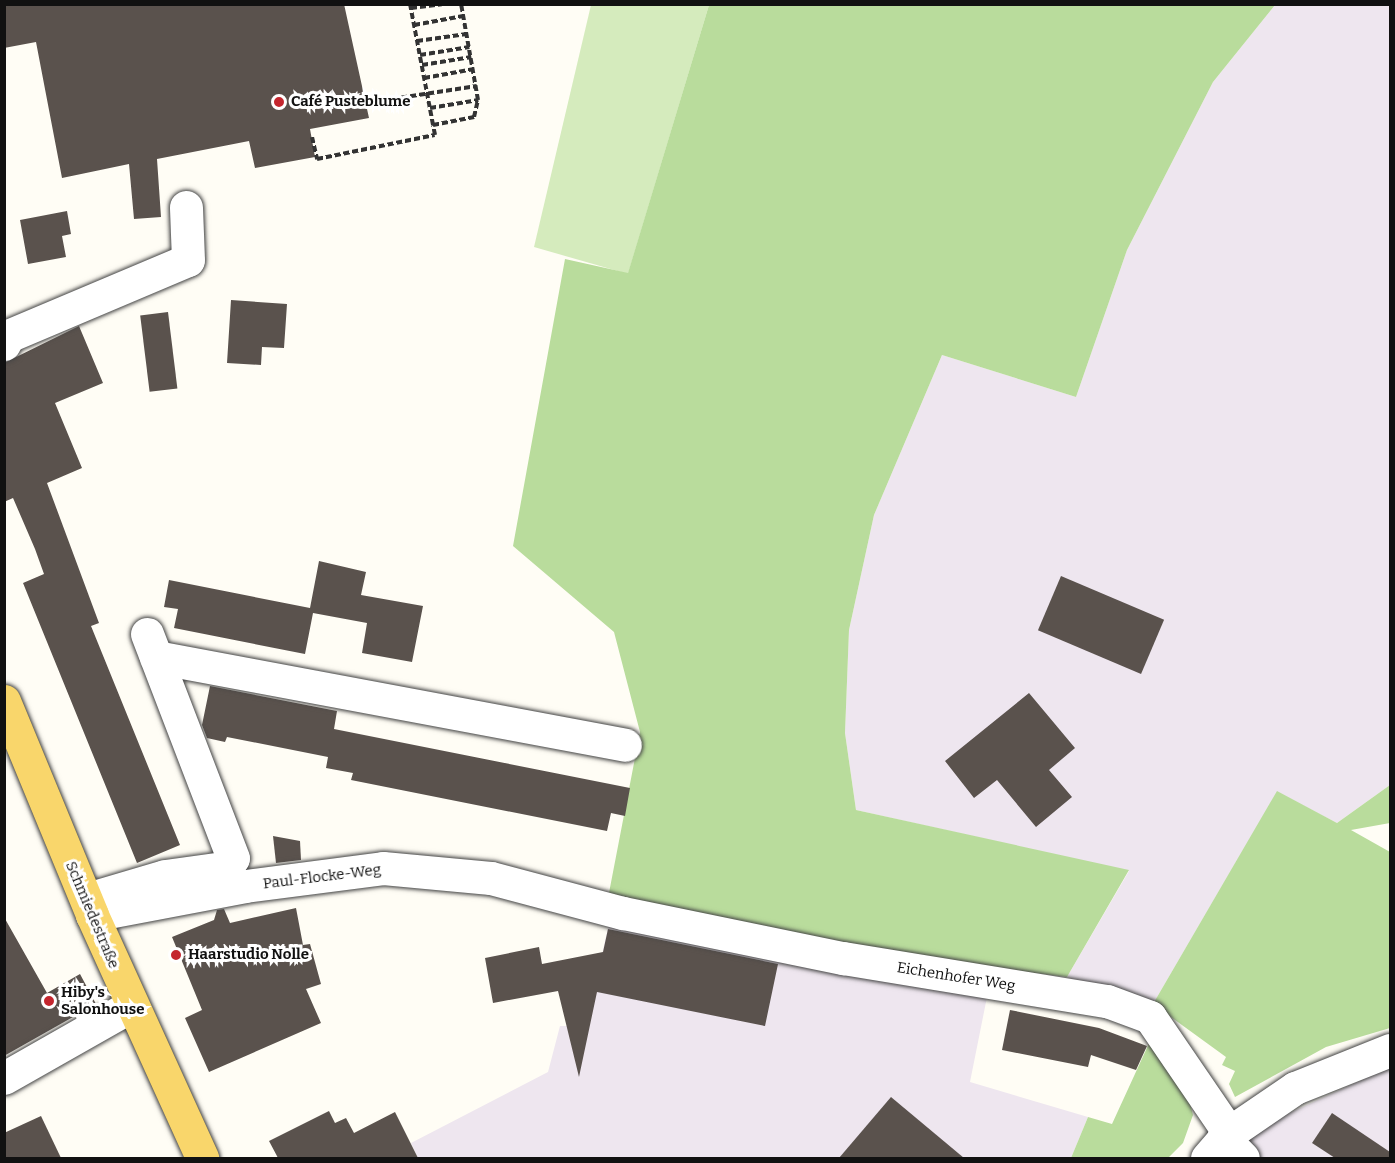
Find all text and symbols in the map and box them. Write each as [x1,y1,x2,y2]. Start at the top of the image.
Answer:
place label: Café Pusteblume [291,93,410,111]
marker: Café Pusteblume [272,95,286,109]
street label: Schmiedestraße [61,859,123,971]
street label: Paul-Flocke-Weg [262,861,382,893]
place label: Haarstudio Nolle [188,946,309,964]
marker: Haarstudio Nolle [169,948,183,962]
street label: Eichenhofer Weg [895,959,1017,995]
place label: Hiby's Salonhouse [61,983,144,1018]
marker: Hiby's Salonhouse [42,994,56,1008]

